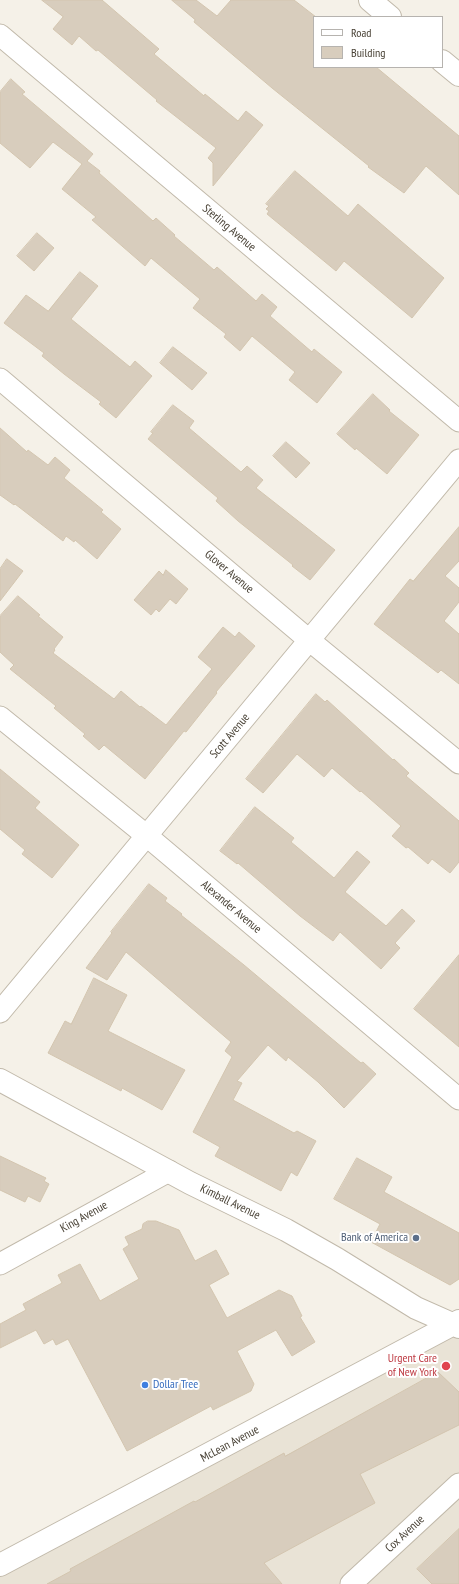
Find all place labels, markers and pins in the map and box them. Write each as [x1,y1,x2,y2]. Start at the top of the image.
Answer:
place label: Bank of America [341,1231,408,1245]
marker: Bank of America [411,1233,421,1243]
place label: Urgent Care of New York [388,1352,437,1380]
marker: Urgent Care of New York [440,1360,452,1372]
place label: Dollar Tree [153,1378,198,1392]
marker: Dollar Tree [140,1380,150,1390]

